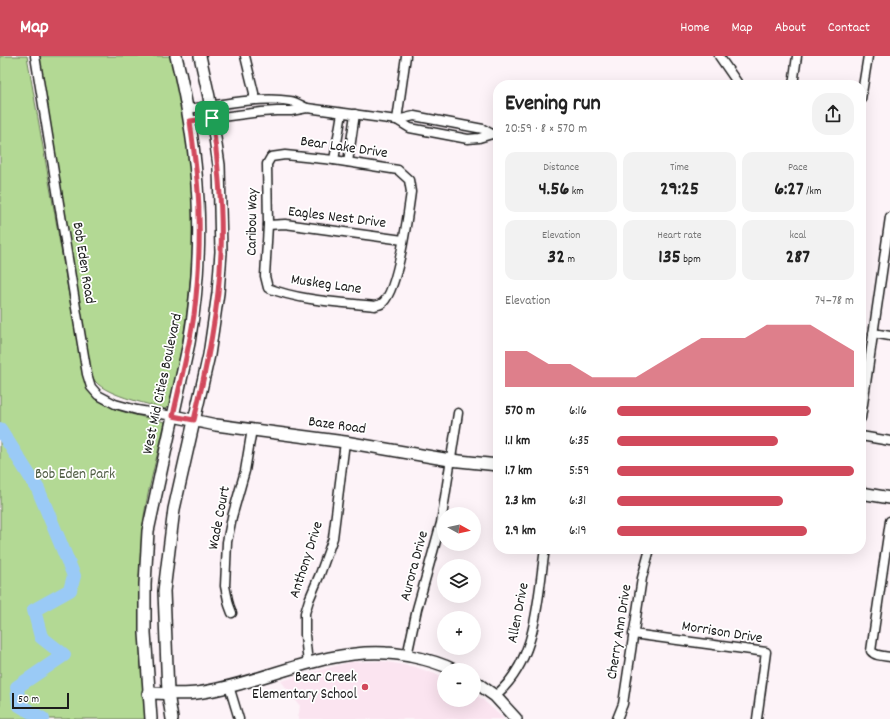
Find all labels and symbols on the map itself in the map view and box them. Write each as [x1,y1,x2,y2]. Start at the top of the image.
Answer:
pin [195,101,229,135]
street label: Bear Lake Drive [299,131,389,165]
street label: Caribou Way [241,187,265,256]
street label: Eagles Nest Drive [287,201,388,235]
street label: Bob Eden Road [66,220,100,306]
street label: Muskeg Lane [289,269,363,301]
street label: West Mid Cities Boulevard [137,311,189,457]
street label: Baze Road [307,411,367,441]
park label: Bob Eden Park [35,464,115,486]
street label: Wade Court [203,484,237,552]
north arrow [437,507,481,551]
street label: Anthony Drive [284,518,330,601]
street label: Aurora Drive [395,528,435,604]
street label: Allen Drive [502,580,536,645]
street label: Cherry Ann Drive [602,583,638,681]
street label: Morrison Drive [680,616,764,650]
place label: Bear Creek Elementary School [252,667,357,706]
marker: Bear Creek Elementary School [360,682,370,692]
scale bar [12,691,69,710]

